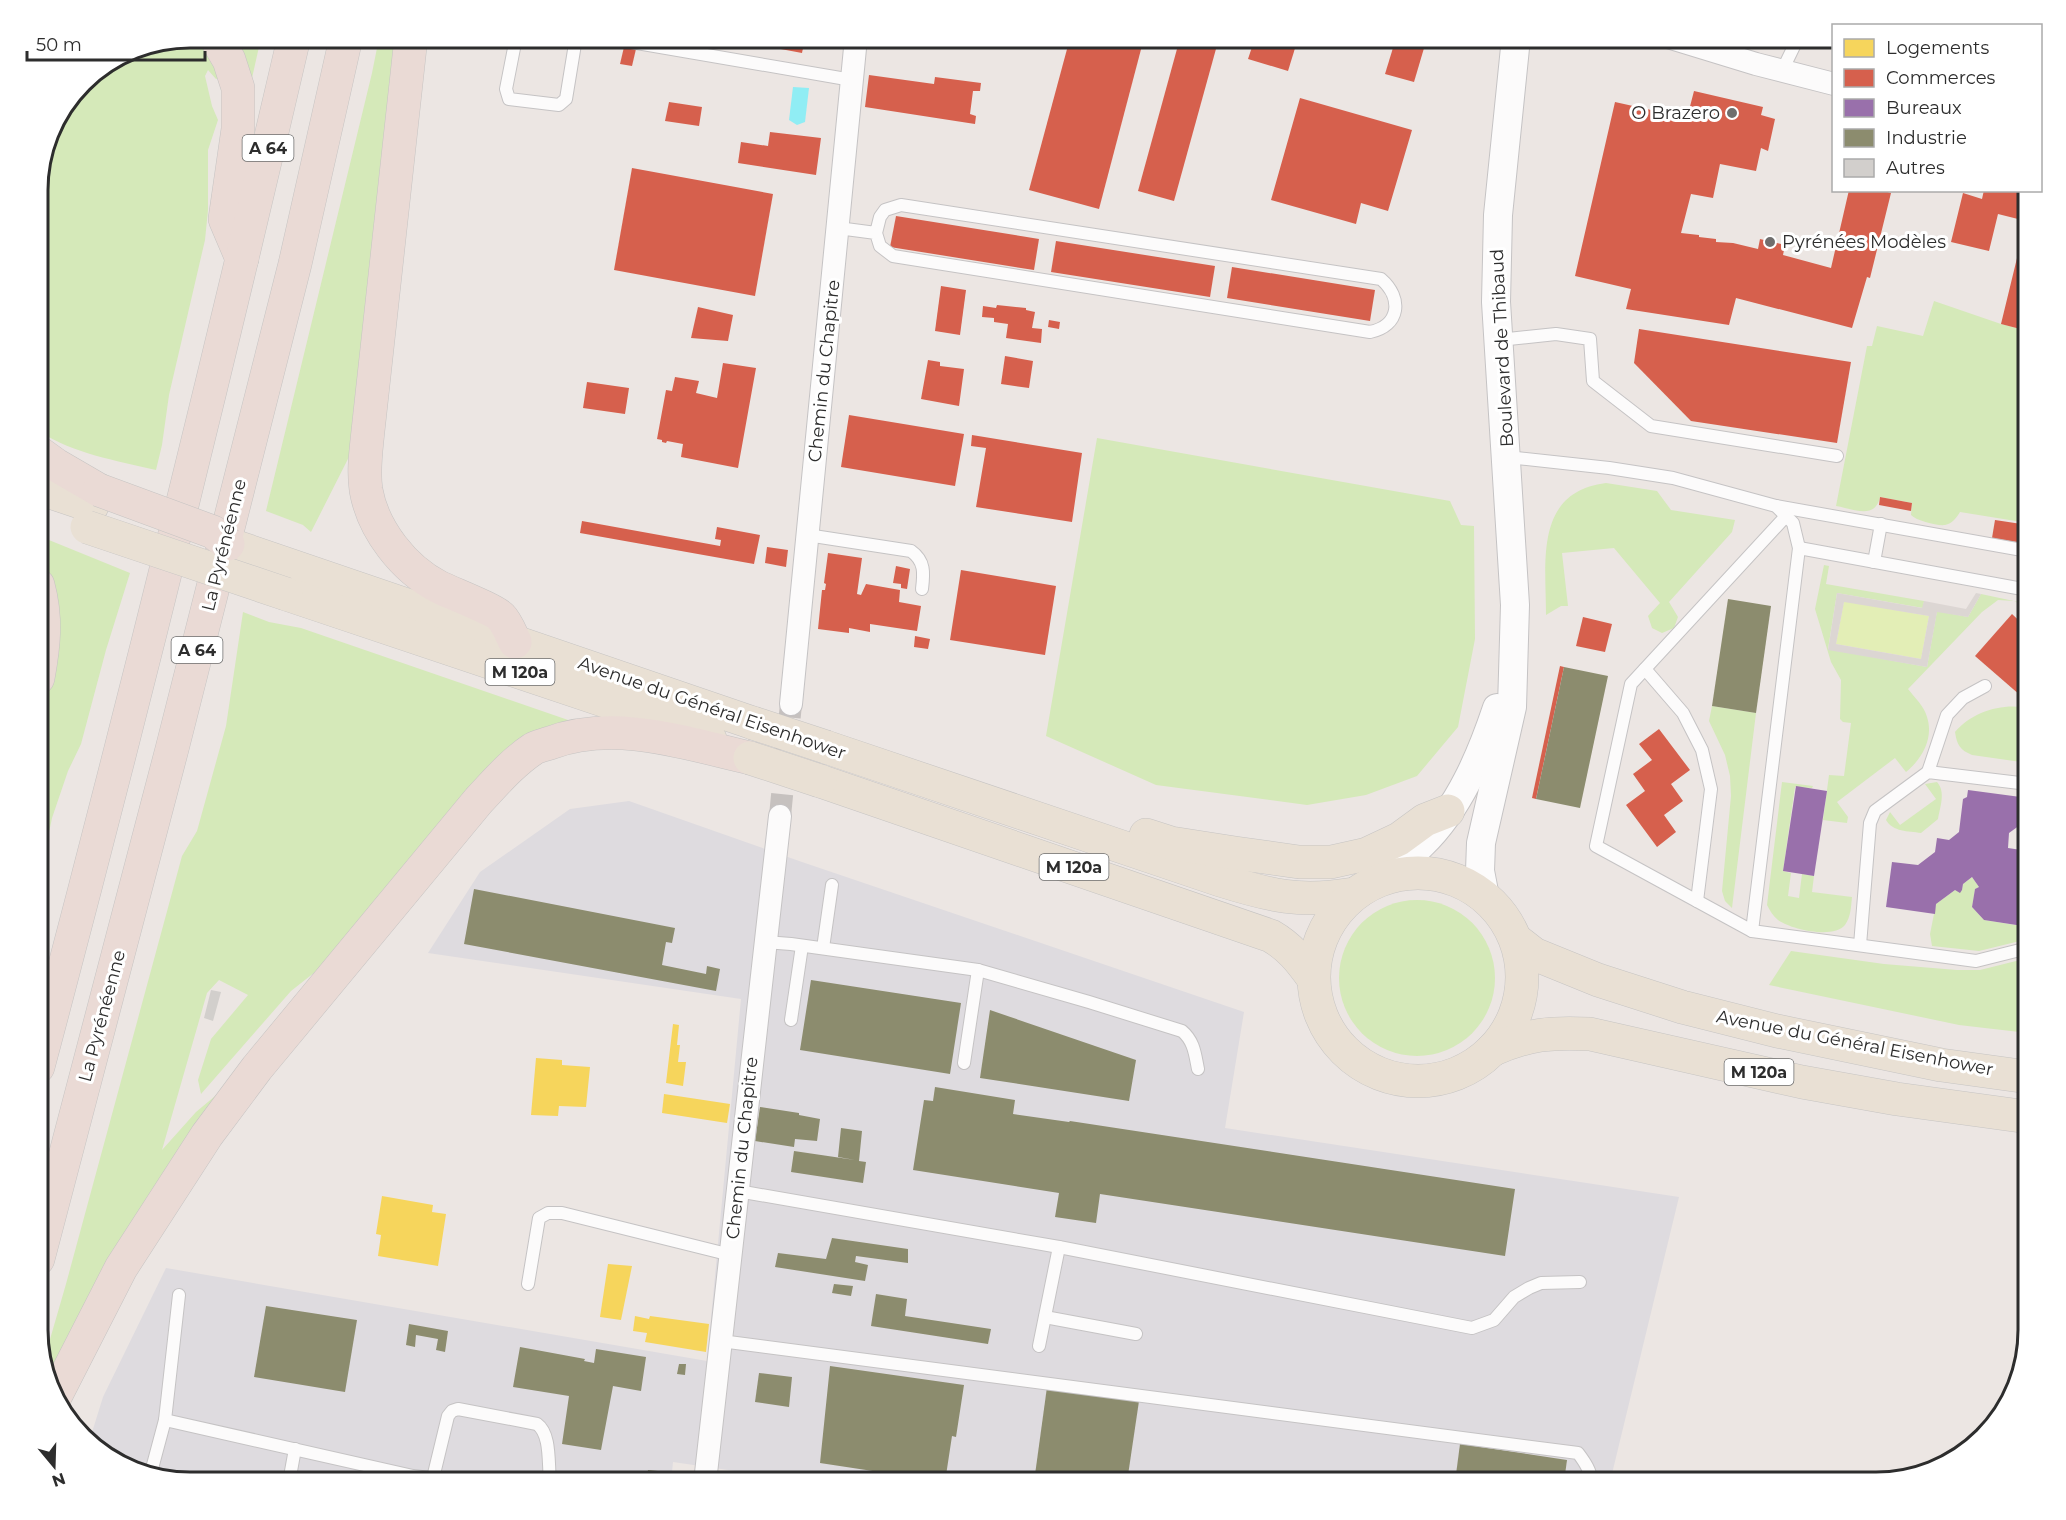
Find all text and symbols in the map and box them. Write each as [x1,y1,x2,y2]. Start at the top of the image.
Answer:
scale bar [27,24,206,62]
legend [1832,24,2042,192]
text: 50 m [36,34,82,56]
text: Logements [1886,37,1989,59]
text: Commerces [1886,67,1996,89]
text: Bureaux [1886,97,1962,119]
place label: O Brazero [1631,102,1720,124]
marker: O Brazero [1725,106,1739,120]
text: Industrie [1886,127,1967,149]
road number: A 64 [242,135,294,161]
text: Autres [1886,157,1945,179]
place label: Pyrénées Modèles [1782,231,1946,253]
marker: Pyrénées Modèles [1763,235,1777,249]
street label: Boulevard de Thibaud [1486,248,1518,448]
street label: Chemin du Chapitre [803,279,845,463]
street label: La Pyrénéenne [197,476,251,613]
road number: A 64 [172,637,222,663]
street label: Avenue du Général Eisenhower [575,652,849,764]
road number: M 120a [486,659,554,685]
road number: M 120a [1040,854,1108,880]
street label: La Pyrénéenne [74,948,130,1084]
street label: Avenue du Général Eisenhower [1715,1005,1995,1081]
street label: Chemin du Chapitre [721,1056,763,1240]
road number: M 120a [1724,1059,1794,1085]
north arrow [24,1436,84,1496]
text: N [50,1469,68,1491]

